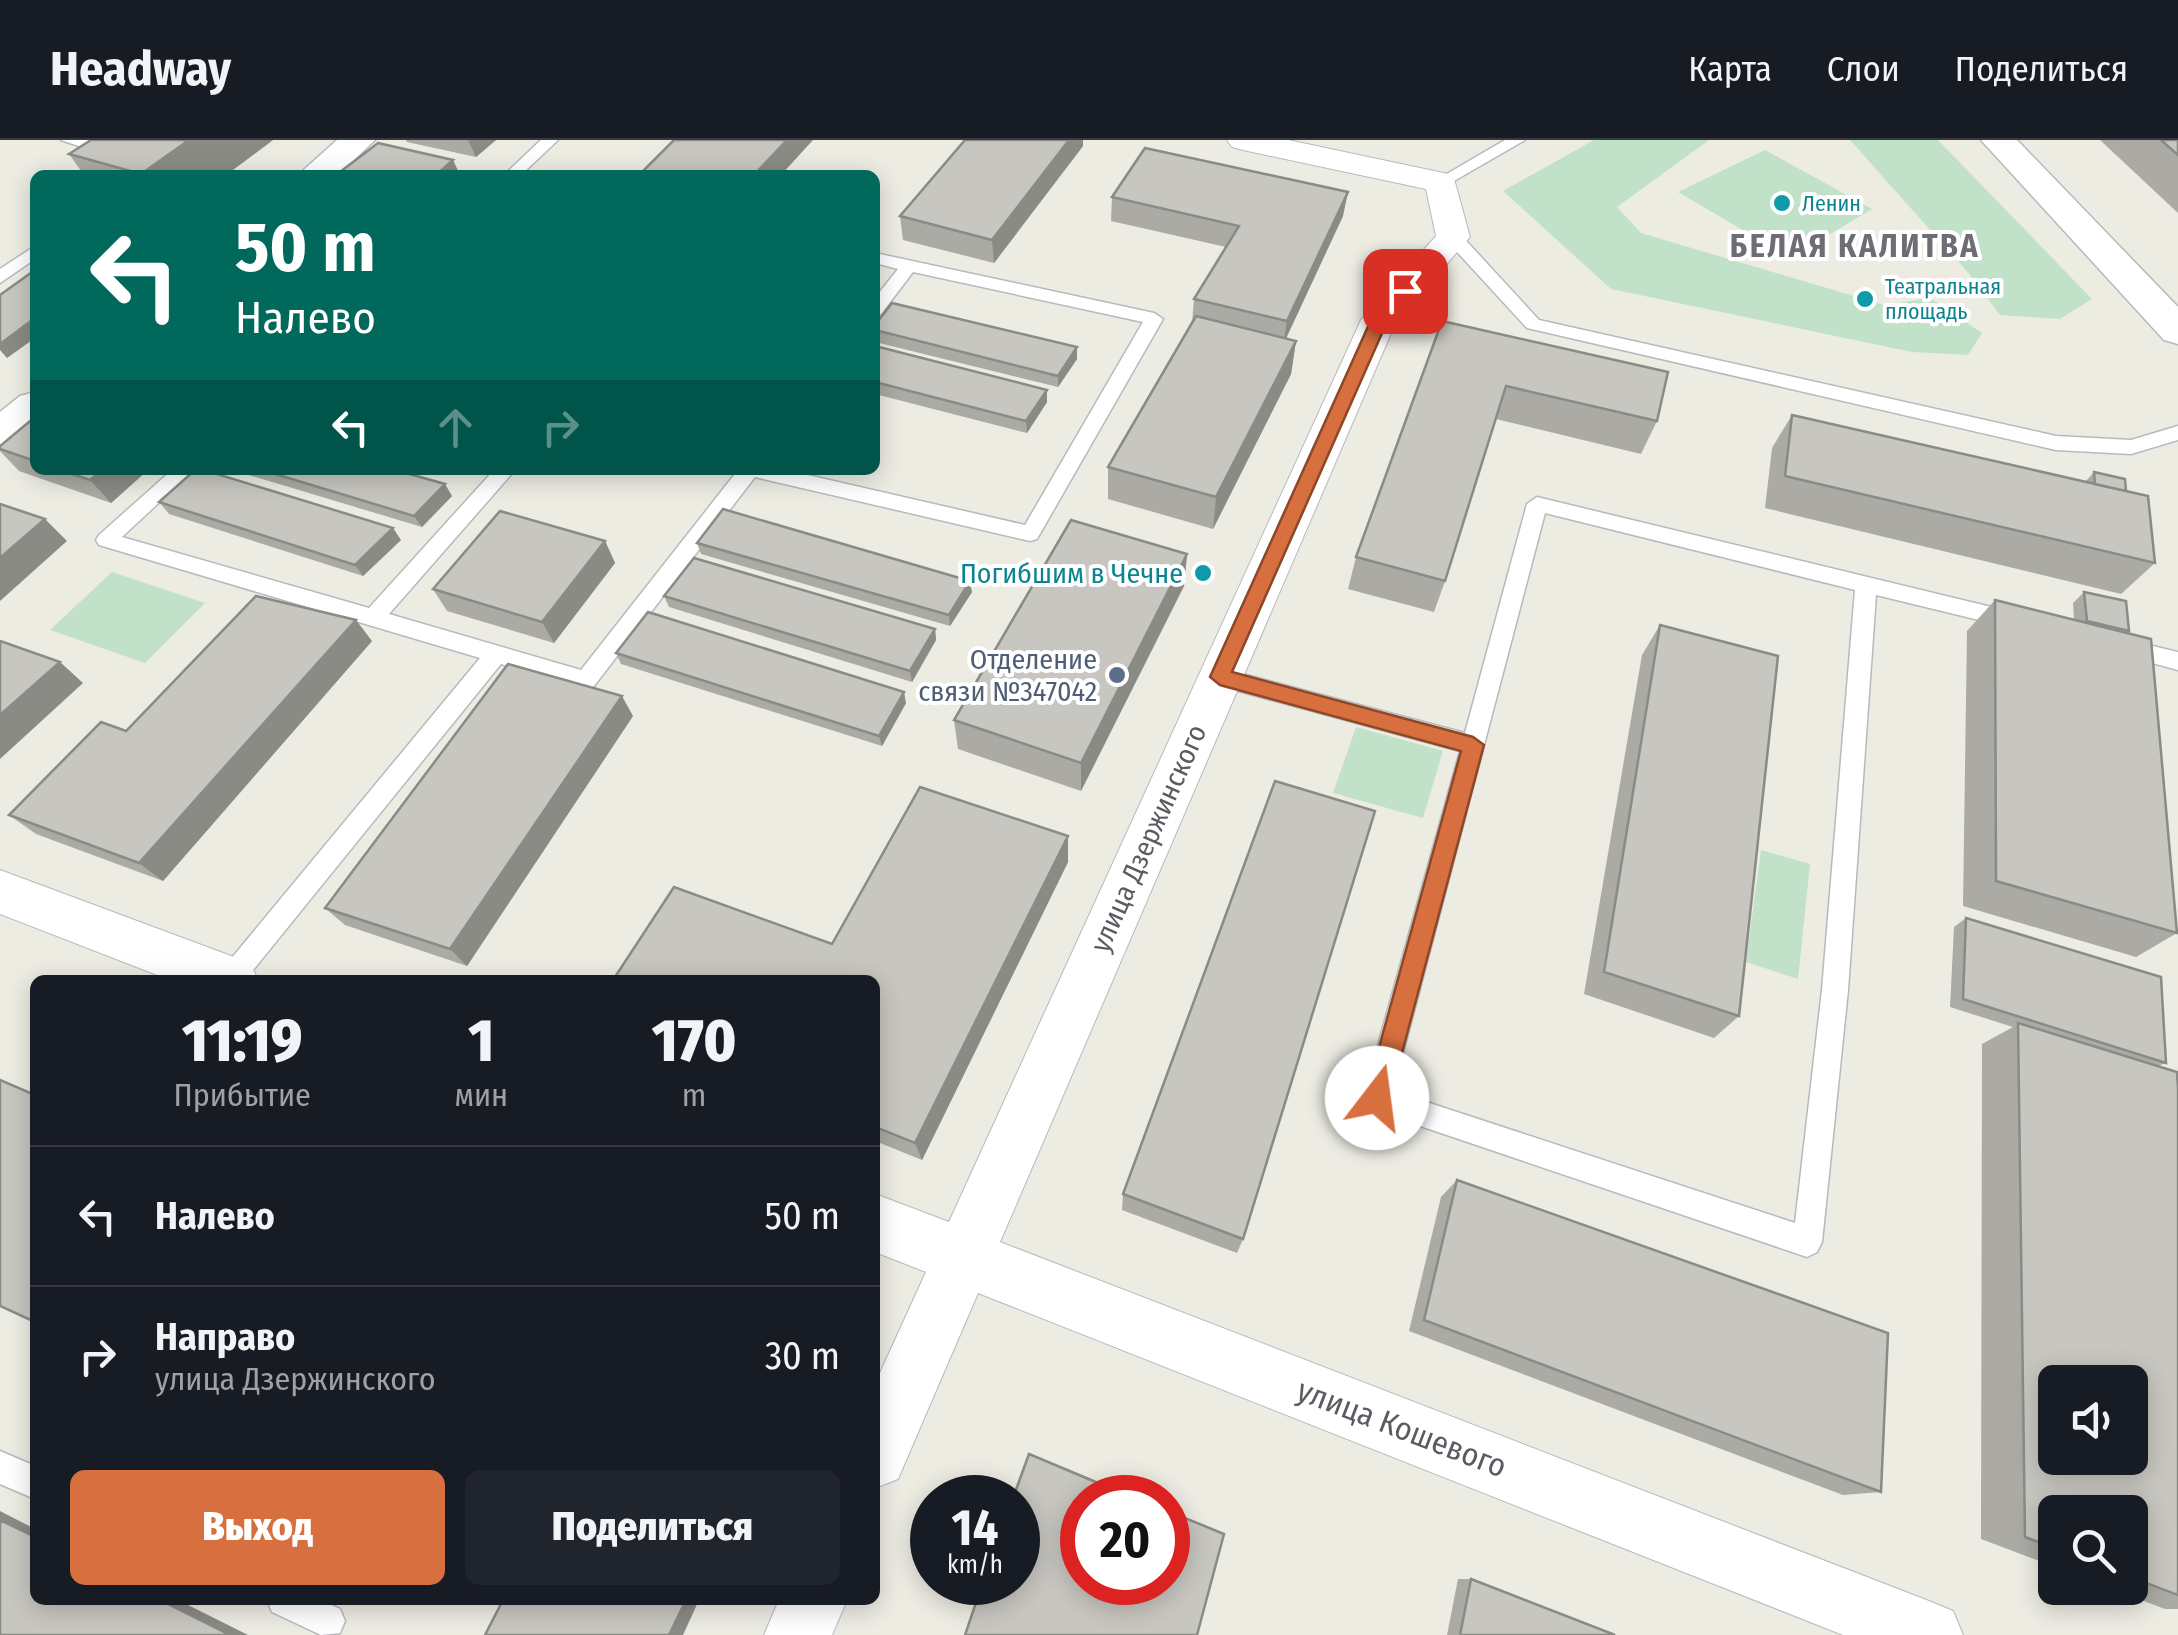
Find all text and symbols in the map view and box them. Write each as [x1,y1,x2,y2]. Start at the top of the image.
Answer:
text: Headway [50,40,231,98]
text: Карта [1688,48,1772,90]
text: Слои [1827,48,1900,90]
text: Поделиться [1955,48,2128,90]
place label: Ленин [1802,190,1861,217]
marker: Ленин [1771,192,1793,214]
text: 50 m [235,206,376,290]
icon: left [70,210,200,340]
district label: БЕЛАЯ КАЛИТВА [1730,227,1980,265]
pin [1363,249,1448,334]
icon: arrive [1378,264,1433,319]
place label: Театральная площадь [1885,273,2001,325]
marker: Театральная площадь [1854,288,1876,310]
text: Налево [235,291,376,345]
icon: left [323,400,378,455]
icon: ahead [428,400,483,455]
icon: right [533,400,588,455]
place label: Погибшим в Чечне [960,557,1183,590]
marker: Погибшим в Чечне [1192,562,1214,584]
place label: Отделение связи №347042 [918,643,1097,708]
marker: Отделение связи №347042 [1106,664,1128,686]
street label: улица Дзержинского [1083,719,1213,957]
text: 11:19 [182,1005,302,1077]
text: 1 [468,1005,494,1077]
text: 170 [652,1005,736,1077]
position arrow [1325,1046,1429,1150]
text: Прибытие [174,1076,311,1114]
text: мин [454,1076,508,1114]
text: m [682,1076,706,1114]
icon: left [70,1189,125,1244]
text: Налево [155,1193,275,1239]
text: 50 m [765,1193,840,1239]
text: Направо [155,1314,295,1360]
icon: right [70,1329,125,1384]
text: 30 m [765,1333,840,1379]
text: улица Дзержинского [155,1360,435,1398]
map controls [2038,1365,2148,1605]
button: sound [2038,1365,2148,1475]
street label: улица Кошевого [1292,1371,1512,1485]
button: Выход [70,1470,445,1585]
button: Поделиться [465,1470,840,1585]
speed limit sign: 20 [1060,1475,1190,1605]
button: search [2038,1495,2148,1605]
text: 14 [952,1498,998,1558]
text: km/h [947,1550,1003,1580]

